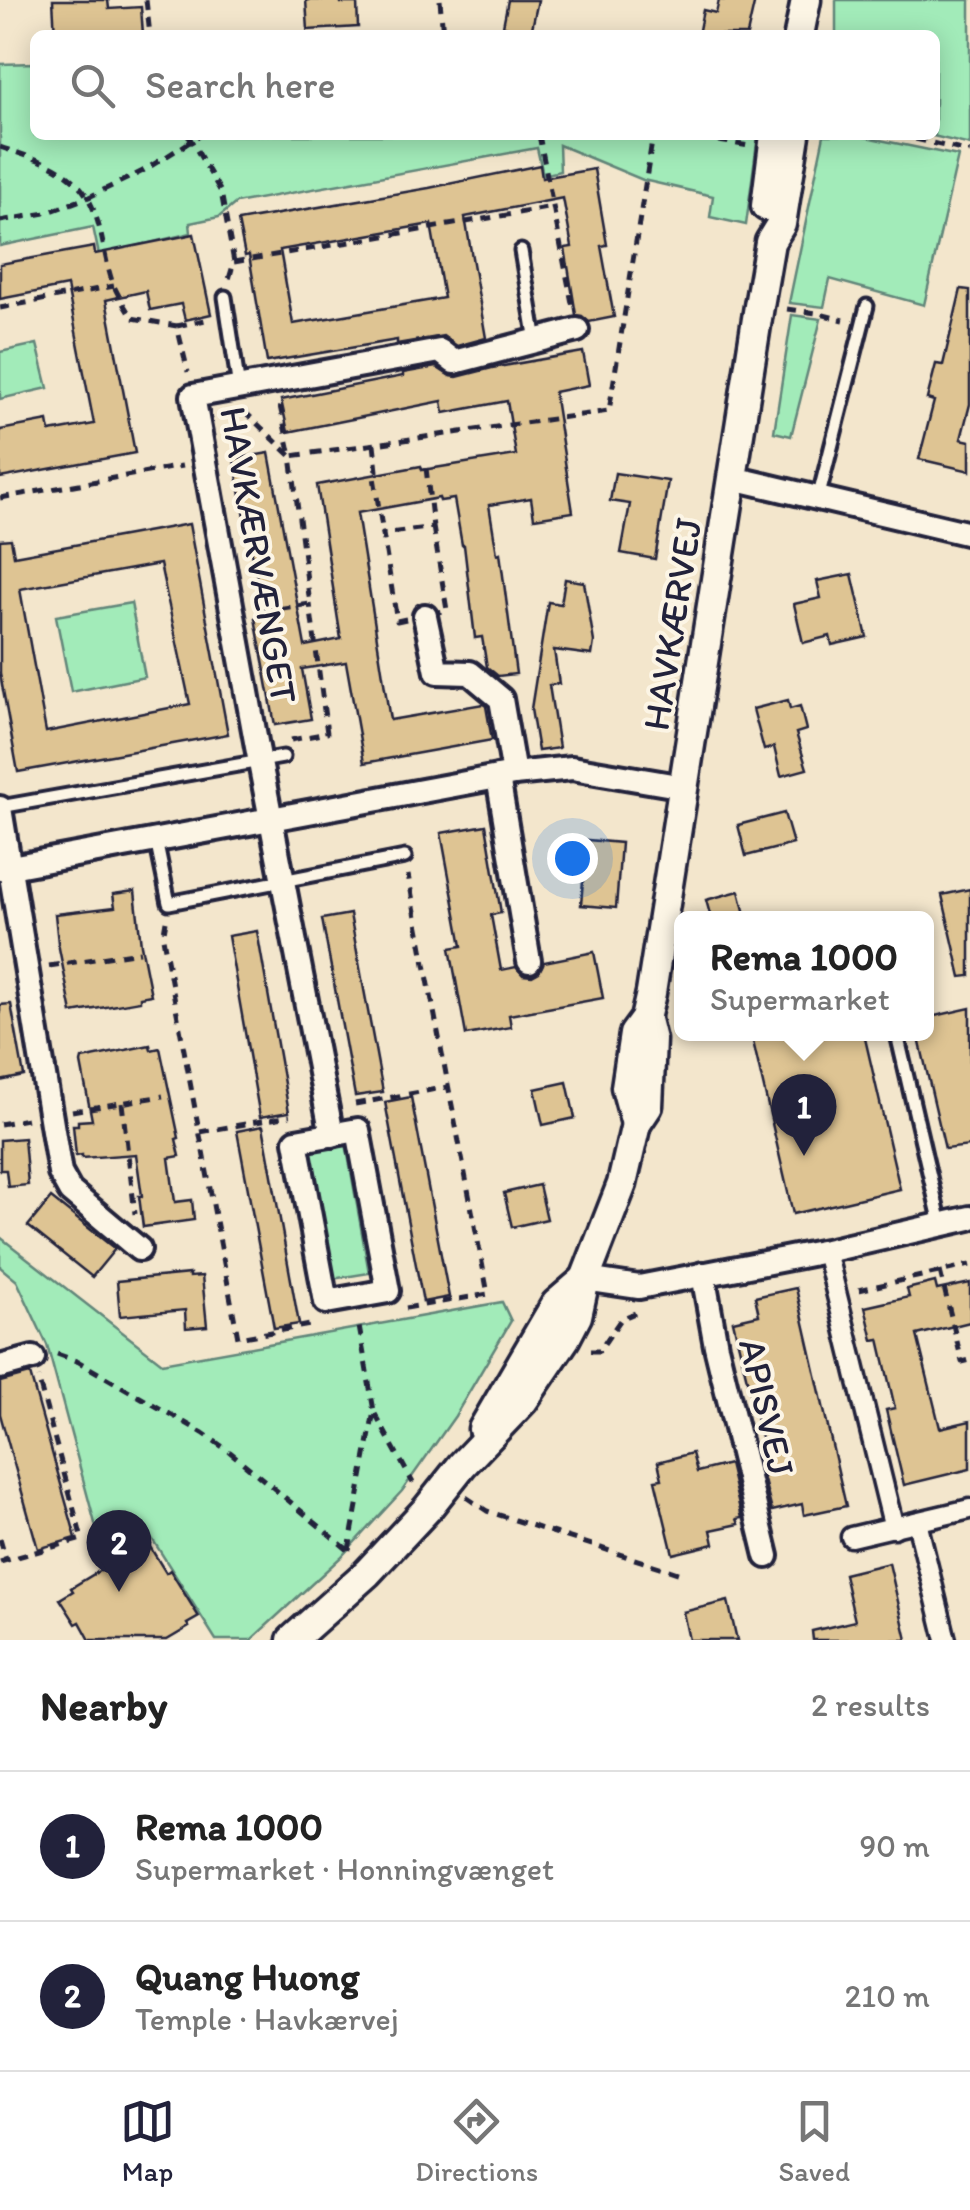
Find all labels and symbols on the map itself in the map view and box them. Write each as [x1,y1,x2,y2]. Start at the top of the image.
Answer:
street label: HAVKÆRVÆNGET [210,403,308,707]
street label: HAVKÆRVEJ [633,514,711,734]
your location [547,833,598,884]
pin: 1 [772,1074,836,1156]
street label: APISVEJ [729,1334,805,1480]
pin: 2 [86,1510,152,1592]

